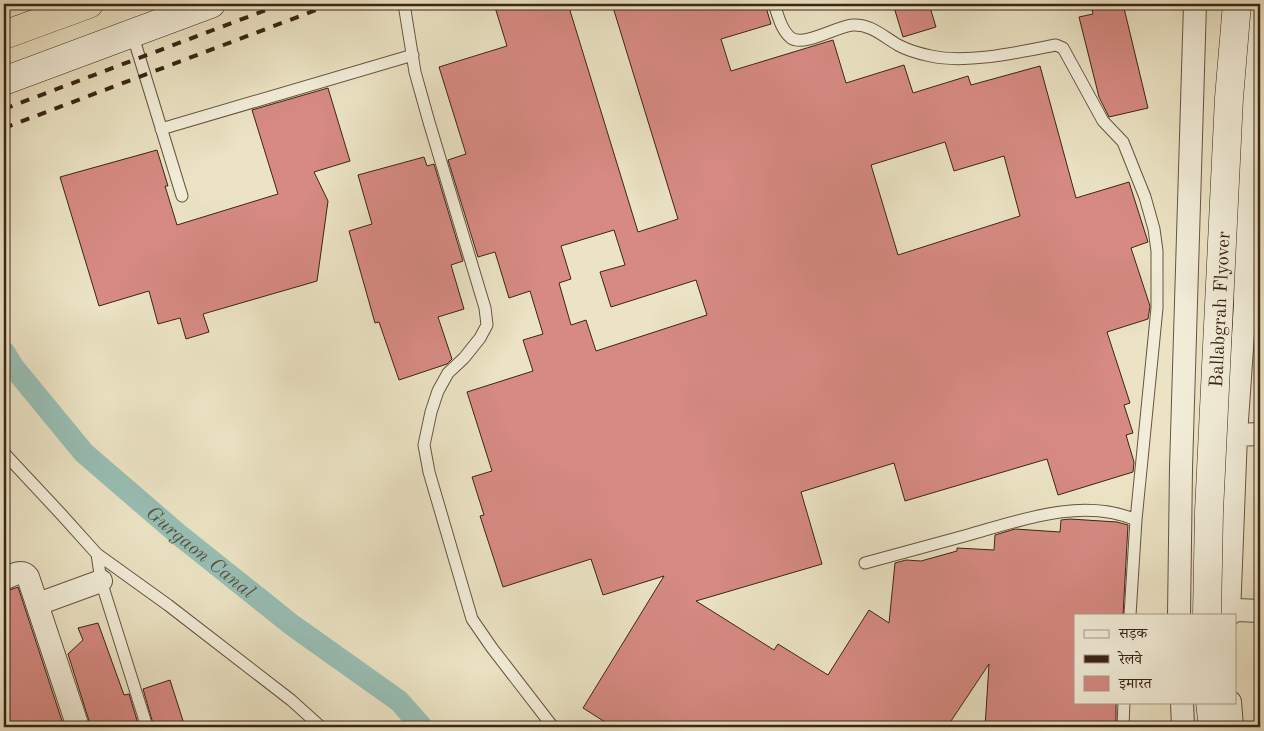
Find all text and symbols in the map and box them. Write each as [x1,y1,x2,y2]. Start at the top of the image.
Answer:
street label: Ballabgrah Flyover [1208,231,1235,388]
water label: Gurgaon Canal [141,503,258,603]
legend [1074,614,1236,704]
text: सड़क [1118,627,1148,642]
text: रेलवे [1117,650,1143,668]
text: इमारत [1118,677,1153,692]

